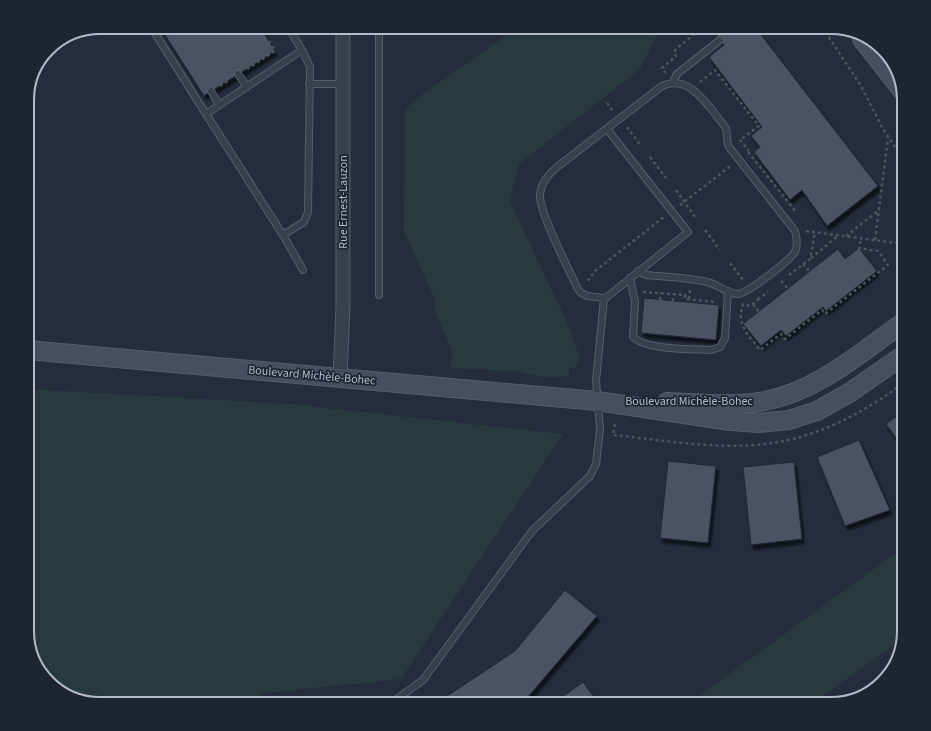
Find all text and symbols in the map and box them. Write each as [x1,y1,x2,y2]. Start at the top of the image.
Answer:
street label: Rue Ernest-Lauzon [335,155,352,249]
street label: Boulevard Michèle-Bohec [248,361,377,390]
street label: Boulevard Michèle-Bohec [625,393,753,410]

